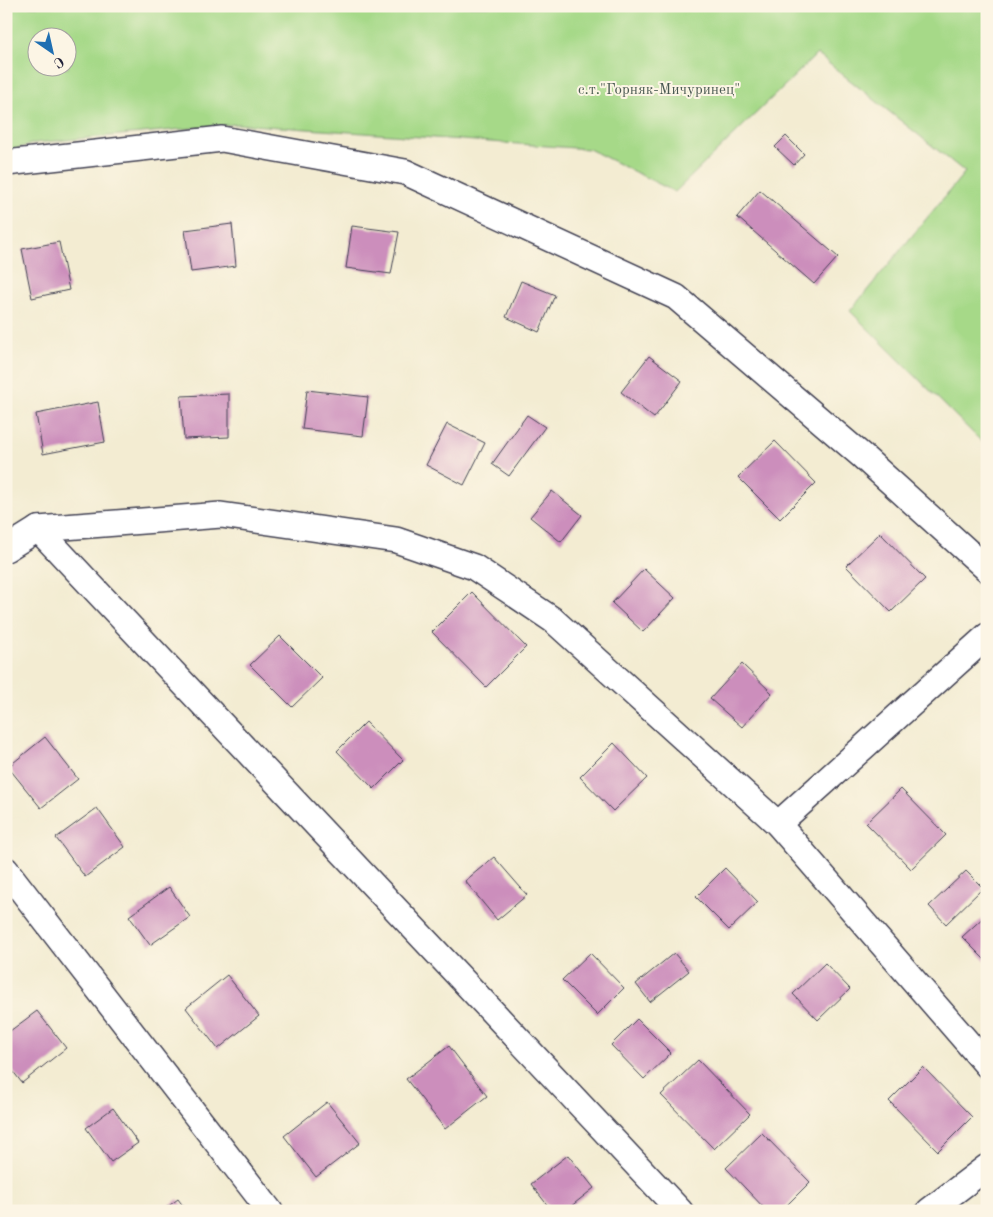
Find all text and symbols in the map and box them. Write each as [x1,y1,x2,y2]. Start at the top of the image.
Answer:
north arrow [28,28,78,78]
text: С [51,54,66,70]
park label: с.т."Горняк-Мичуринец" [578,83,740,98]

